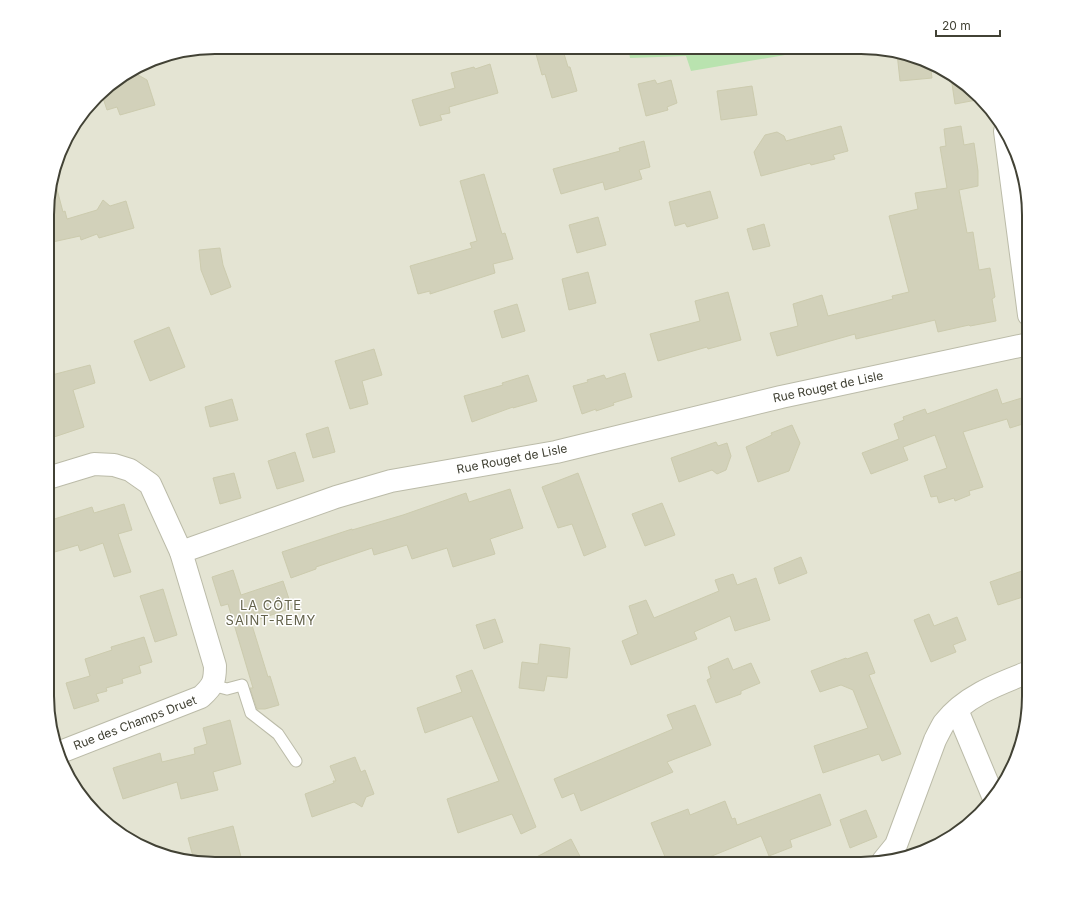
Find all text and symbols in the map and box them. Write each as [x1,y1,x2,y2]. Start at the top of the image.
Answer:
scale bar [936,12,1000,38]
text: 20 m [942,18,971,33]
street label: Rue Rouget de Lisle [771,367,884,406]
street label: Rue Rouget de Lisle [455,440,568,477]
district label: LA CÔTE SAINT-REMY [226,597,316,628]
street label: Rue des Champs Druet [71,692,199,753]

